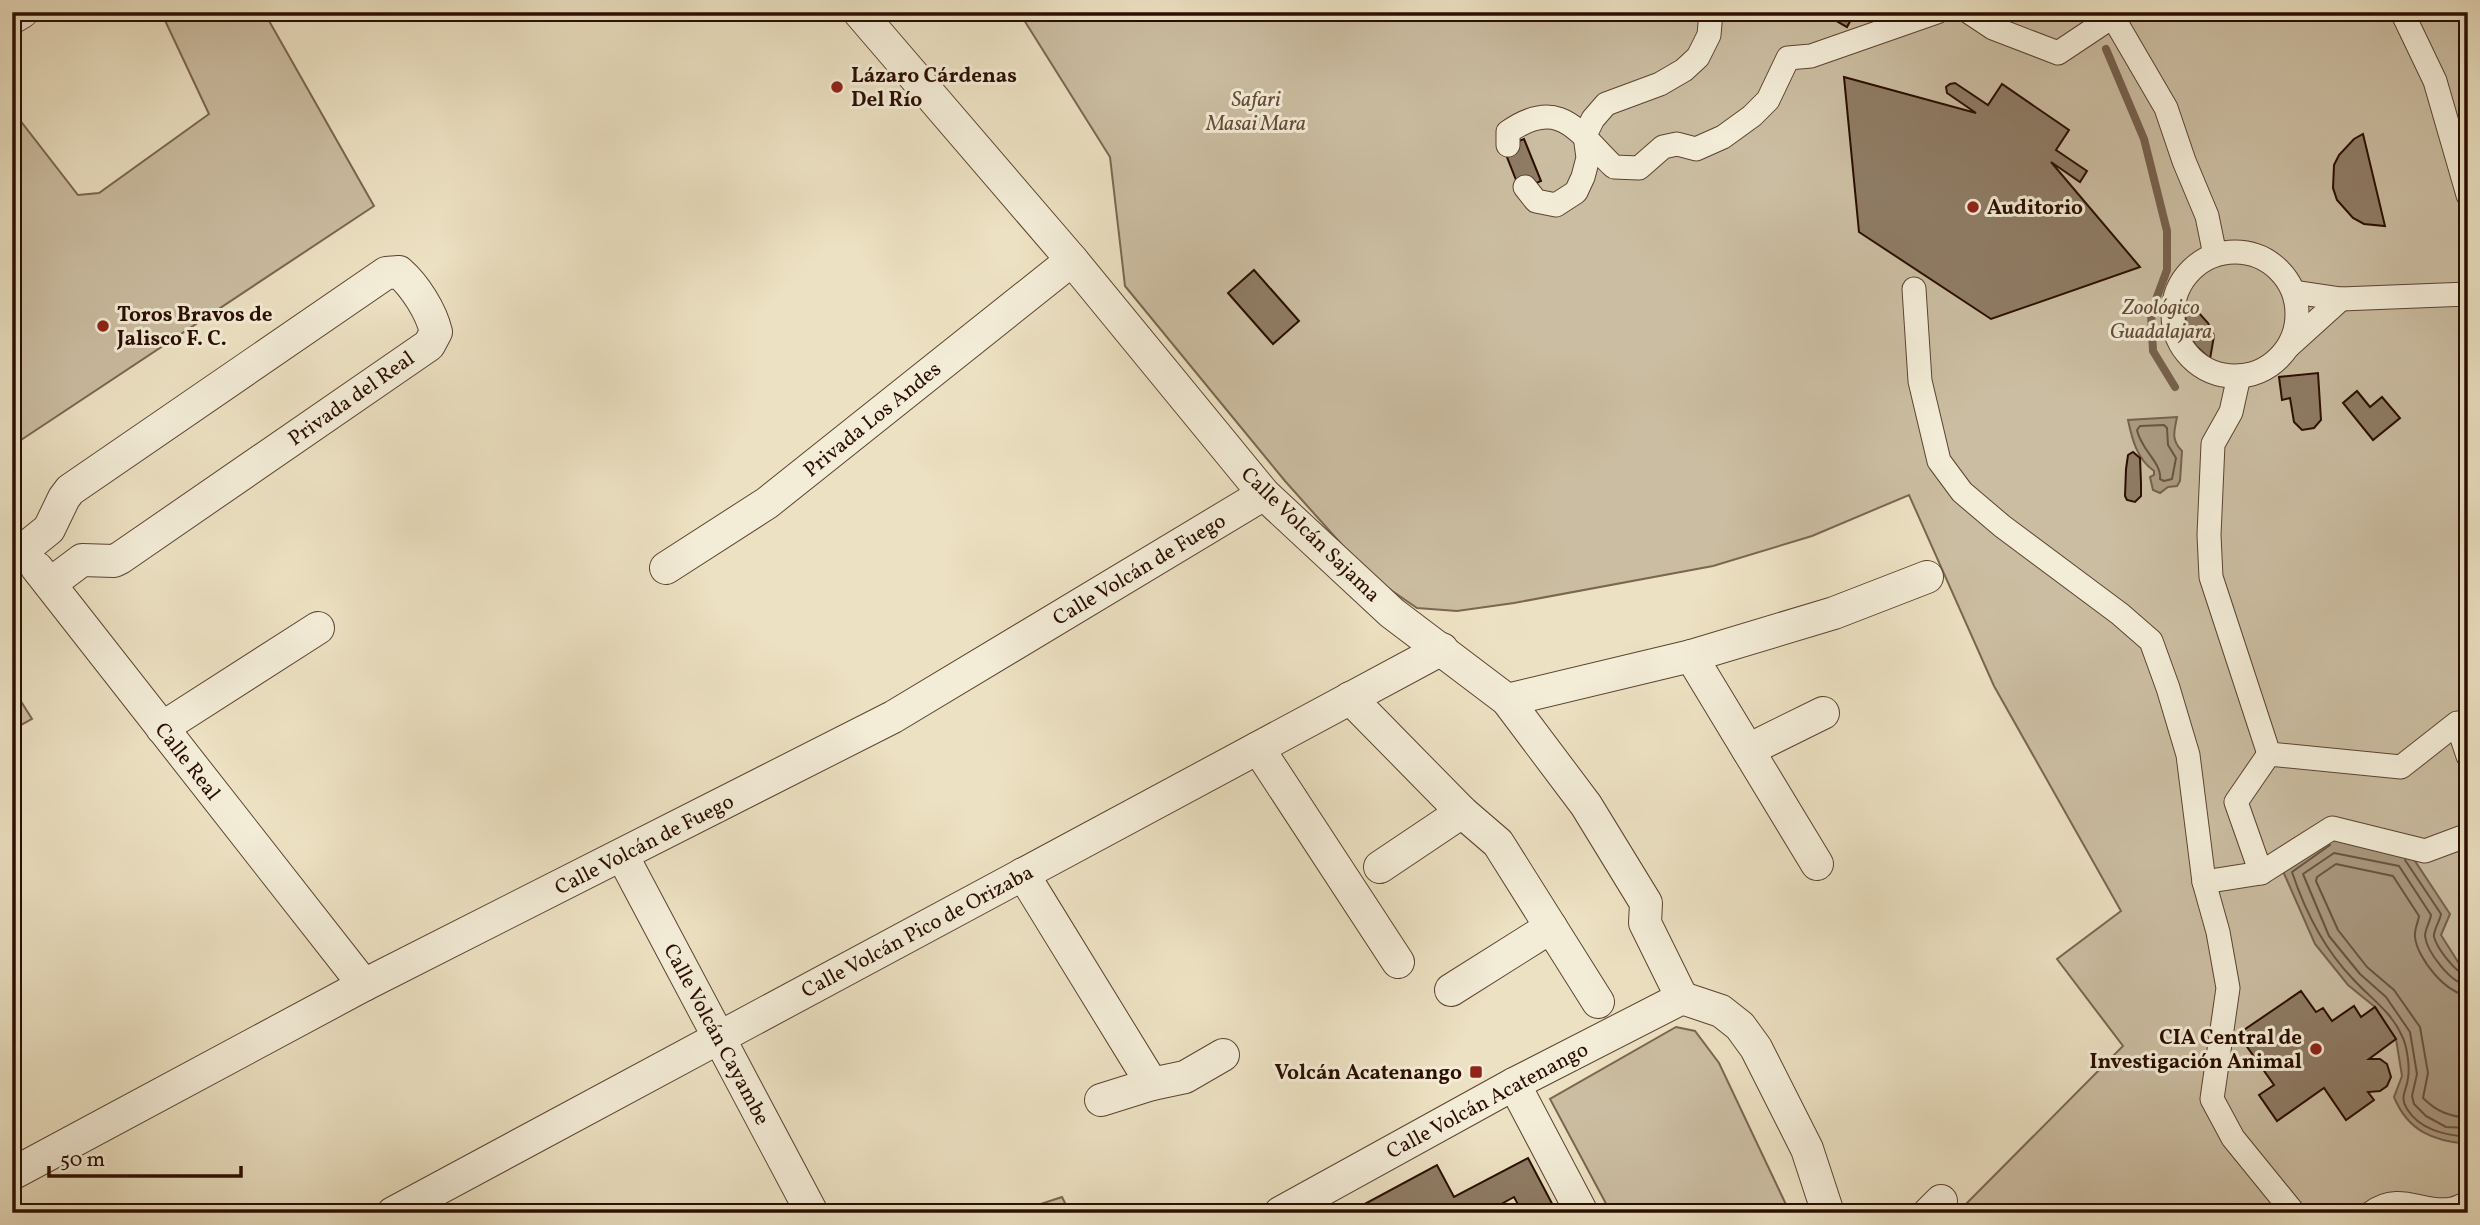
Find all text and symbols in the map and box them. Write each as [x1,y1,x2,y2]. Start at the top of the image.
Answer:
place label: Lázaro Cárdenas Del Río [851,62,1017,115]
marker: Lázaro Cárdenas Del Río [829,79,845,95]
park label: Safari Masai Mara [1205,86,1306,139]
place label: Auditorio [1987,194,2083,223]
marker: Auditorio [1965,199,1981,215]
park label: Zoológico Guadalajara [2110,294,2212,347]
place label: Toros Bravos de Jalisco F. C. [116,301,272,354]
marker: Toros Bravos de Jalisco F. C. [95,318,111,334]
street label: Privada del Real [283,345,421,454]
street label: Privada Los Andes [798,356,948,485]
street label: Calle Volcán Sajama [1234,461,1386,609]
street label: Calle Volcán de Fuego [1048,507,1232,634]
street label: Calle Real [147,717,226,807]
street label: Calle Volcán de Fuego [550,788,739,903]
street label: Calle Volcán Pico de Orizaba [796,859,1039,1006]
street label: Calle Volcán Cayambe [655,939,776,1131]
place label: CIA Central de Investigación Animal [2089,1024,2302,1077]
street label: Calle Volcán Acatenango [1382,1036,1594,1167]
marker: CIA Central de Investigación Animal [2308,1041,2324,1057]
place label: Volcán Acatenango [1275,1059,1462,1088]
marker: Volcán Acatenango [1468,1064,1484,1080]
scale bar [49,1134,242,1178]
text: 50 m [60,1146,105,1175]

